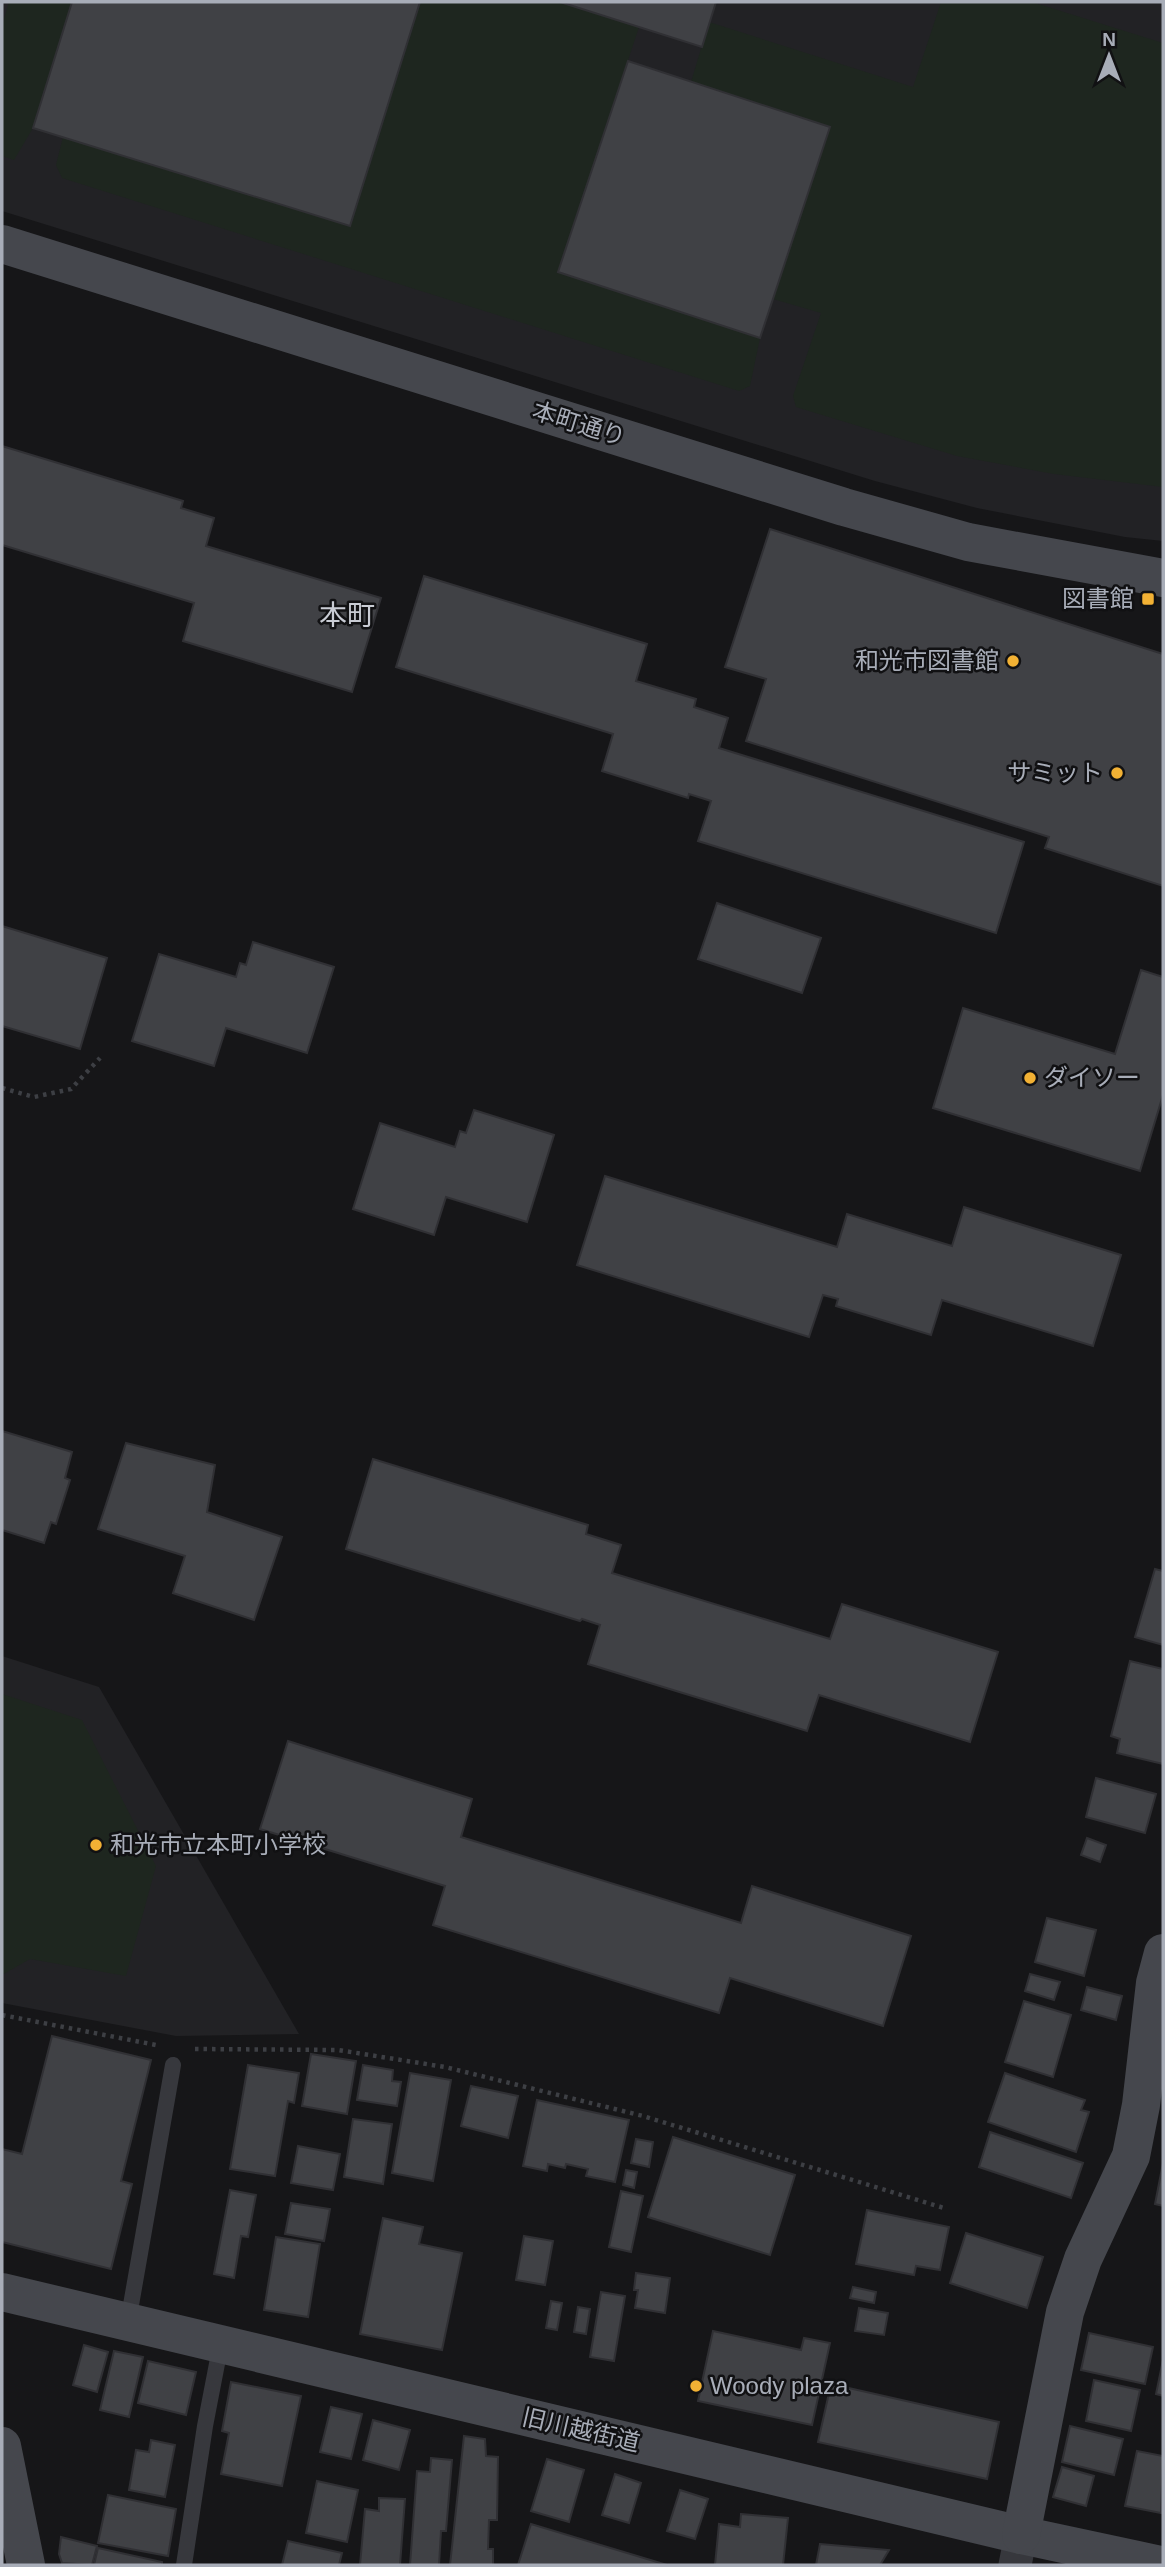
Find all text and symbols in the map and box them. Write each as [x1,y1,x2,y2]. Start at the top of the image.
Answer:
north arrow [1074,21,1144,91]
text: N [1102,29,1116,50]
street label: 本町通り [529,397,629,450]
place label: 図書館 [1062,585,1134,612]
marker: 図書館 [1140,591,1156,607]
district label: 本町 [319,600,375,631]
place label: 和光市図書館 [855,647,999,674]
marker: 和光市図書館 [1005,653,1021,669]
place label: サミット [1007,759,1103,786]
marker: サミット [1109,765,1125,781]
place label: ダイソー [1044,1064,1140,1091]
marker: ダイソー [1022,1070,1038,1086]
place label: 和光市立本町小学校 [110,1831,326,1858]
marker: 和光市立本町小学校 [88,1837,104,1853]
place label: Woody plaza [710,2372,849,2399]
marker: Woody plaza [688,2378,704,2394]
street label: 旧川越街道 [520,2403,643,2456]

